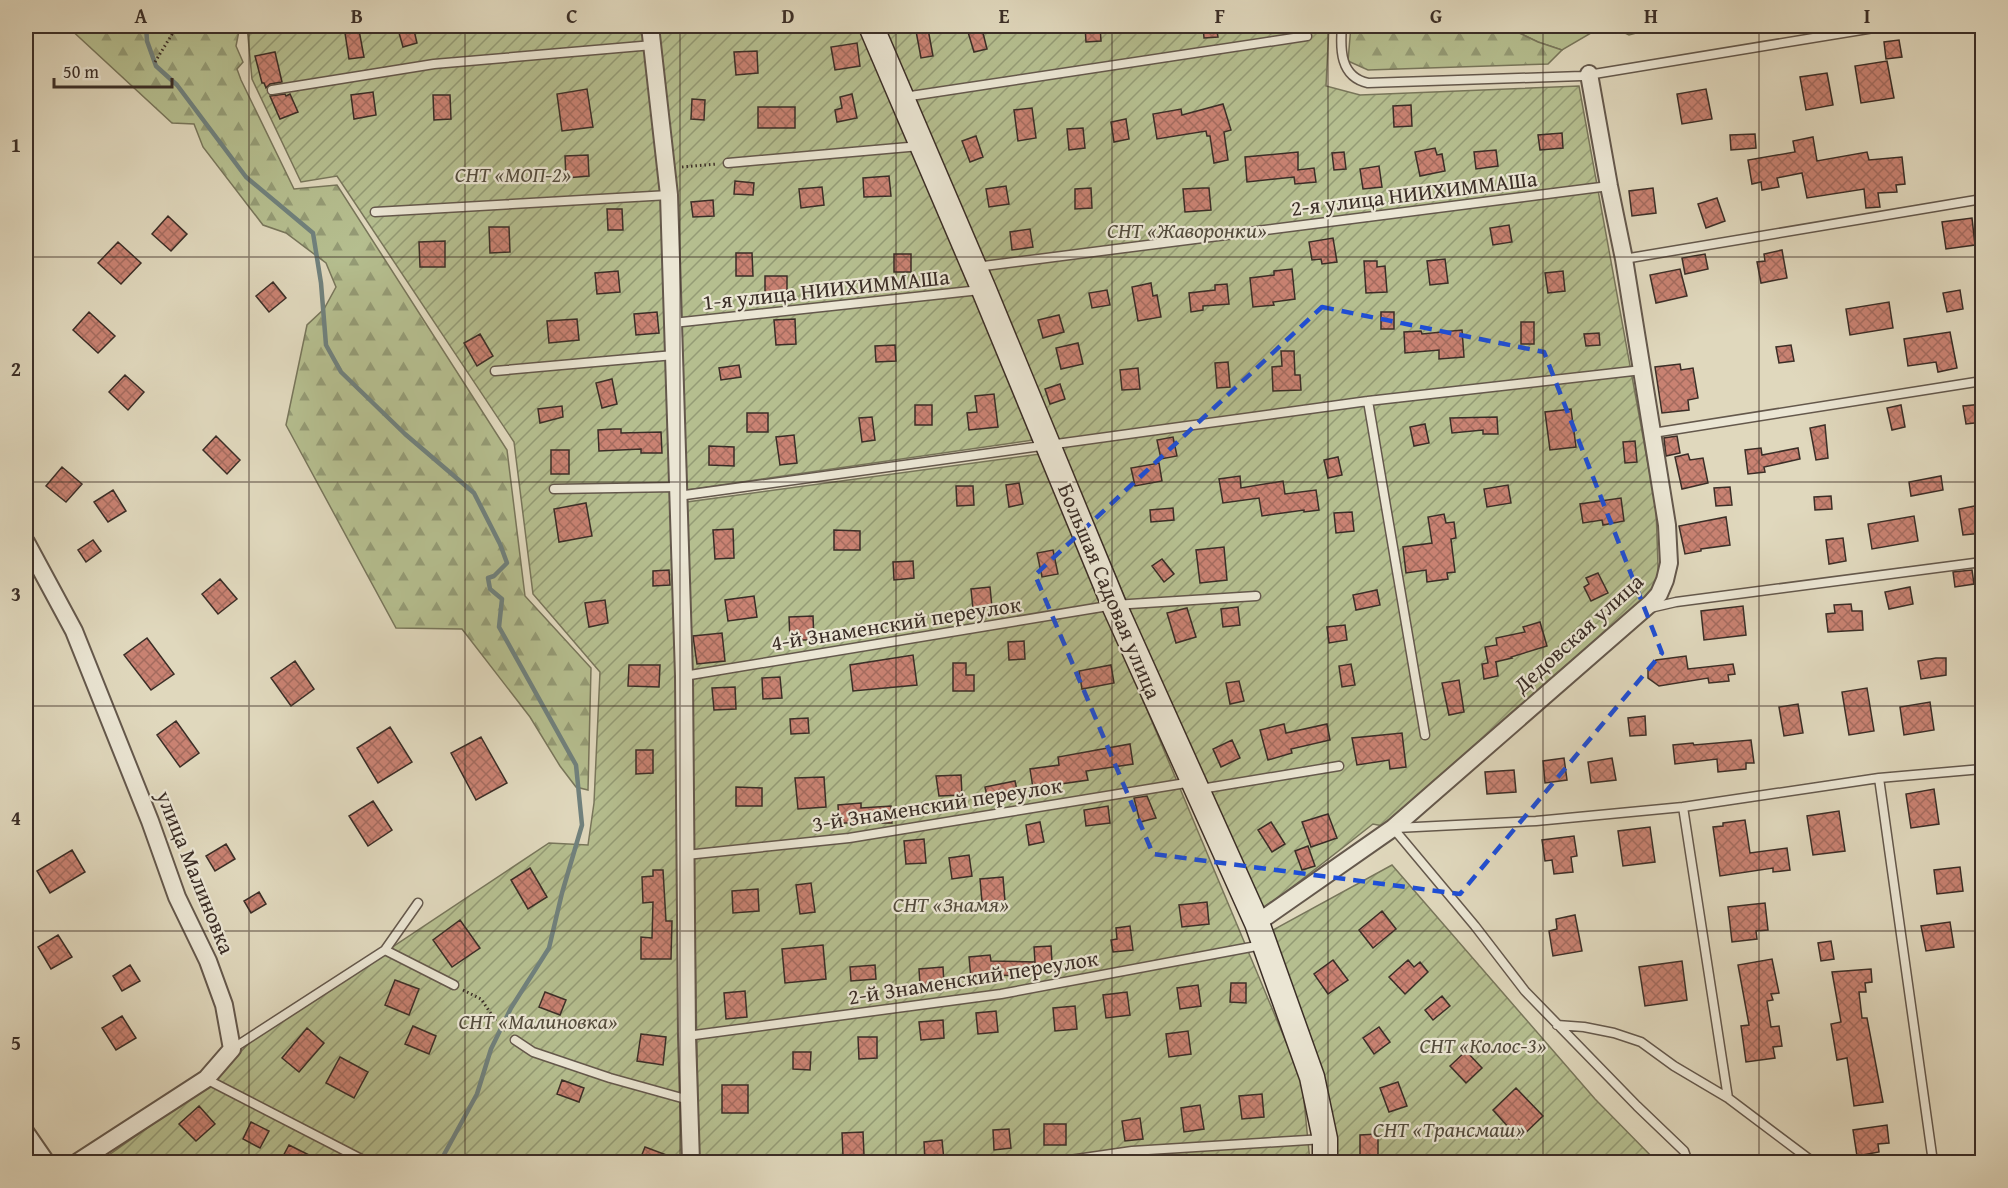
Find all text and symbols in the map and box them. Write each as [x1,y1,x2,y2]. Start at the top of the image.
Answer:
text: A [135,1,148,30]
text: B [351,1,363,30]
text: C [566,1,578,30]
text: D [781,1,795,30]
text: E [999,1,1010,30]
text: F [1215,1,1225,30]
text: G [1430,1,1442,30]
text: H [1644,1,1658,30]
text: I [1864,1,1870,30]
scale bar [54,51,172,89]
text: 50 m [63,58,99,85]
text: 1 [11,130,21,159]
park label: СНТ «МОП-2» [455,158,571,190]
street label: 2-я улица НИИХИММАШа [1289,162,1539,224]
park label: СНТ «Жаворонки» [1107,214,1267,246]
street label: 1-я улица НИИХИММАШа [701,260,951,318]
text: 2 [11,354,21,383]
street label: Большая Садовая улица [1050,478,1170,704]
street label: Дедовская улица [1505,565,1651,701]
text: 3 [11,579,21,608]
street label: 4-й Знаменский переулок [769,587,1024,659]
street label: 3-й Знаменский переулок [810,768,1065,840]
street label: улица Малиновка [148,784,244,959]
text: 4 [11,803,21,832]
park label: СНТ «Знамя» [893,888,1009,920]
street label: 2-й Знаменский переулок [846,941,1101,1013]
park label: СНТ «Малиновка» [458,1005,618,1037]
text: 5 [11,1028,21,1057]
park label: СНТ «Колос-3» [1419,1029,1547,1061]
park label: СНТ «Трансмаш» [1373,1113,1525,1145]

